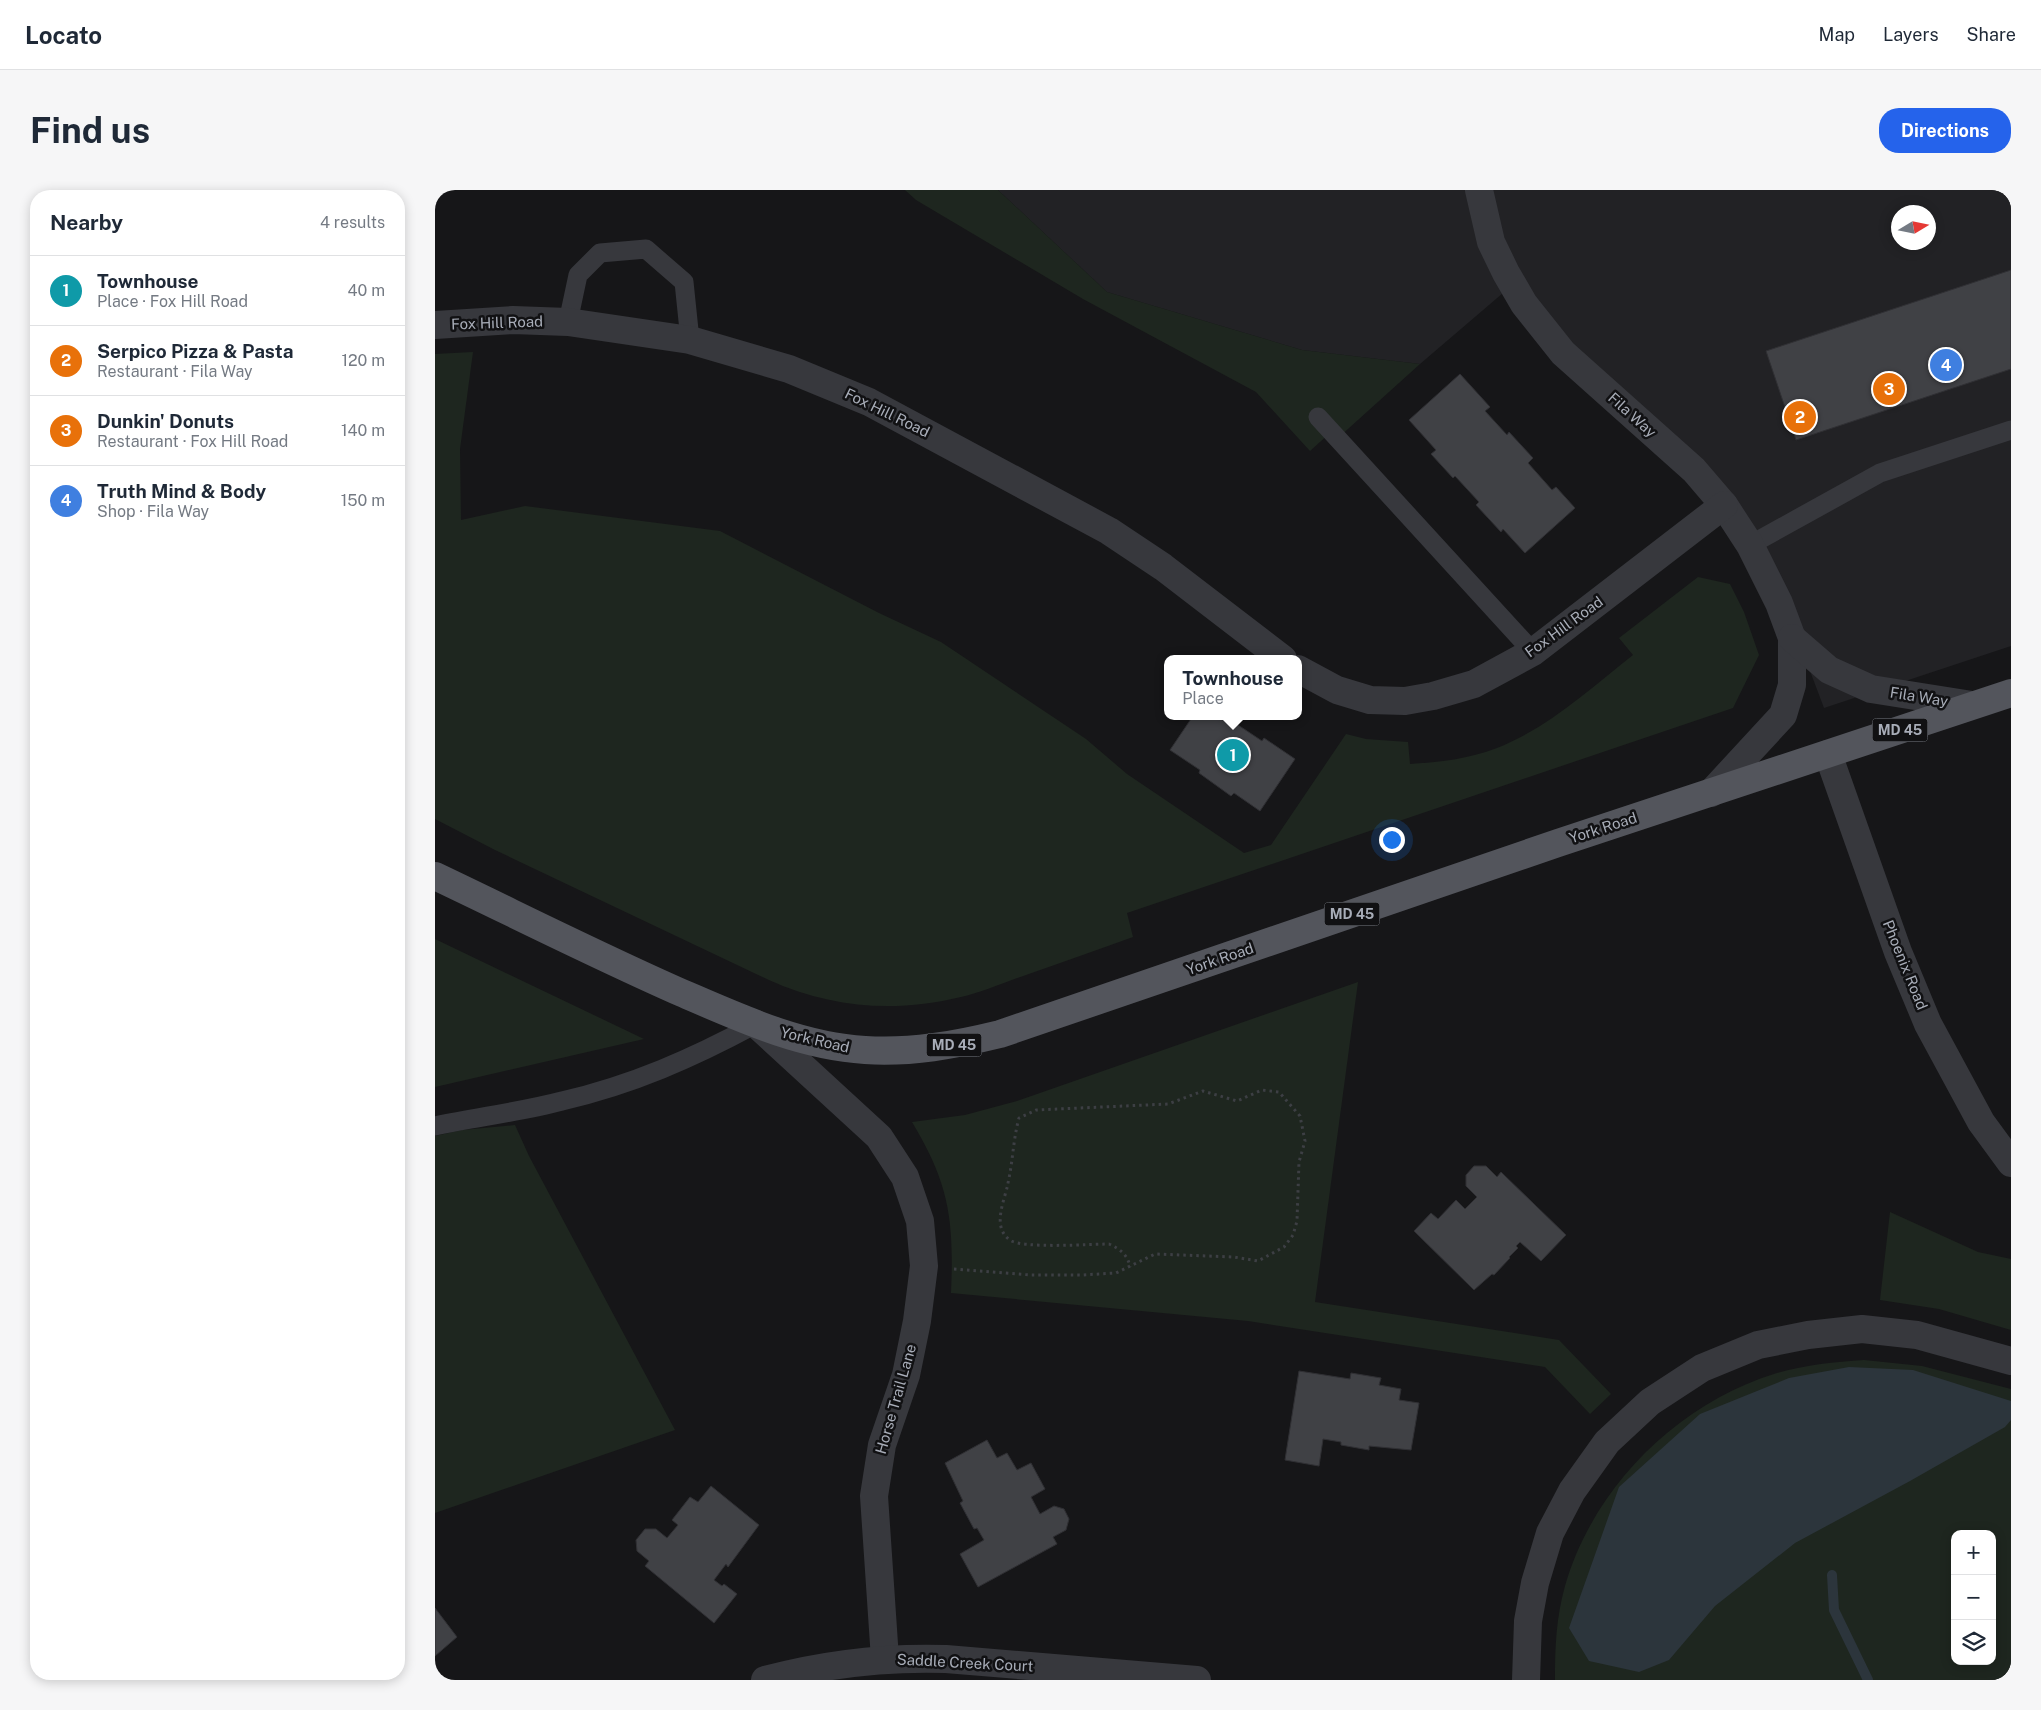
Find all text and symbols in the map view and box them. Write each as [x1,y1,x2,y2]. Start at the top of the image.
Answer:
text: Locato [25,21,102,49]
text: Map [1819,24,1855,45]
text: Layers [1883,24,1939,45]
text: Share [1967,24,2016,45]
button: Directions [1879,108,2011,153]
text: Find us [30,110,150,151]
north arrow [1891,205,1936,250]
text: Nearby [50,210,123,235]
text: 4 results [320,213,385,232]
text: Townhouse [97,270,199,292]
text: 1 [63,281,69,300]
text: 40 m [347,281,385,300]
text: Place · Fox Hill Road [97,292,248,311]
street label: Fox Hill Road [451,312,543,333]
text: Serpico Pizza & Pasta [97,340,293,362]
pin: 4 [1930,346,1962,384]
text: 2 [61,351,71,370]
text: 120 m [341,351,385,370]
text: Restaurant · Fila Way [97,362,253,381]
pin: 3 [1873,370,1905,408]
street label: Fox Hill Road [842,385,932,440]
street label: Fila Way [1605,389,1660,441]
pin: 2 [1784,398,1816,436]
text: Dunkin' Donuts [97,410,234,432]
text: 3 [61,421,71,440]
text: 140 m [341,421,385,440]
text: Restaurant · Fox Hill Road [97,432,288,451]
text: Truth Mind & Body [97,480,266,502]
text: 4 [61,491,71,510]
text: 150 m [341,491,385,510]
text: Shop · Fila Way [97,502,209,521]
street label: Fox Hill Road [1521,593,1606,661]
popup [1164,655,1302,720]
text: Townhouse [1182,667,1284,689]
street label: Fila Way [1889,684,1949,709]
text: Place [1182,689,1224,708]
road number: MD 45 [1873,718,1927,742]
pin: 1 [1217,736,1249,774]
street label: York Road [1567,809,1639,846]
your location [1379,827,1405,853]
road number: MD 45 [1325,902,1379,926]
street label: Phoenix Road [1880,918,1931,1012]
street label: York Road [1184,939,1256,978]
street label: York Road [779,1023,851,1056]
road number: MD 45 [927,1034,981,1056]
street label: Horse Trail Lane [872,1342,919,1456]
map controls [1951,1530,1996,1665]
button: + [1951,1530,1996,1575]
button: − [1951,1575,1996,1620]
button: layers [1951,1620,1996,1665]
street label: Saddle Creek Court [896,1650,1034,1675]

